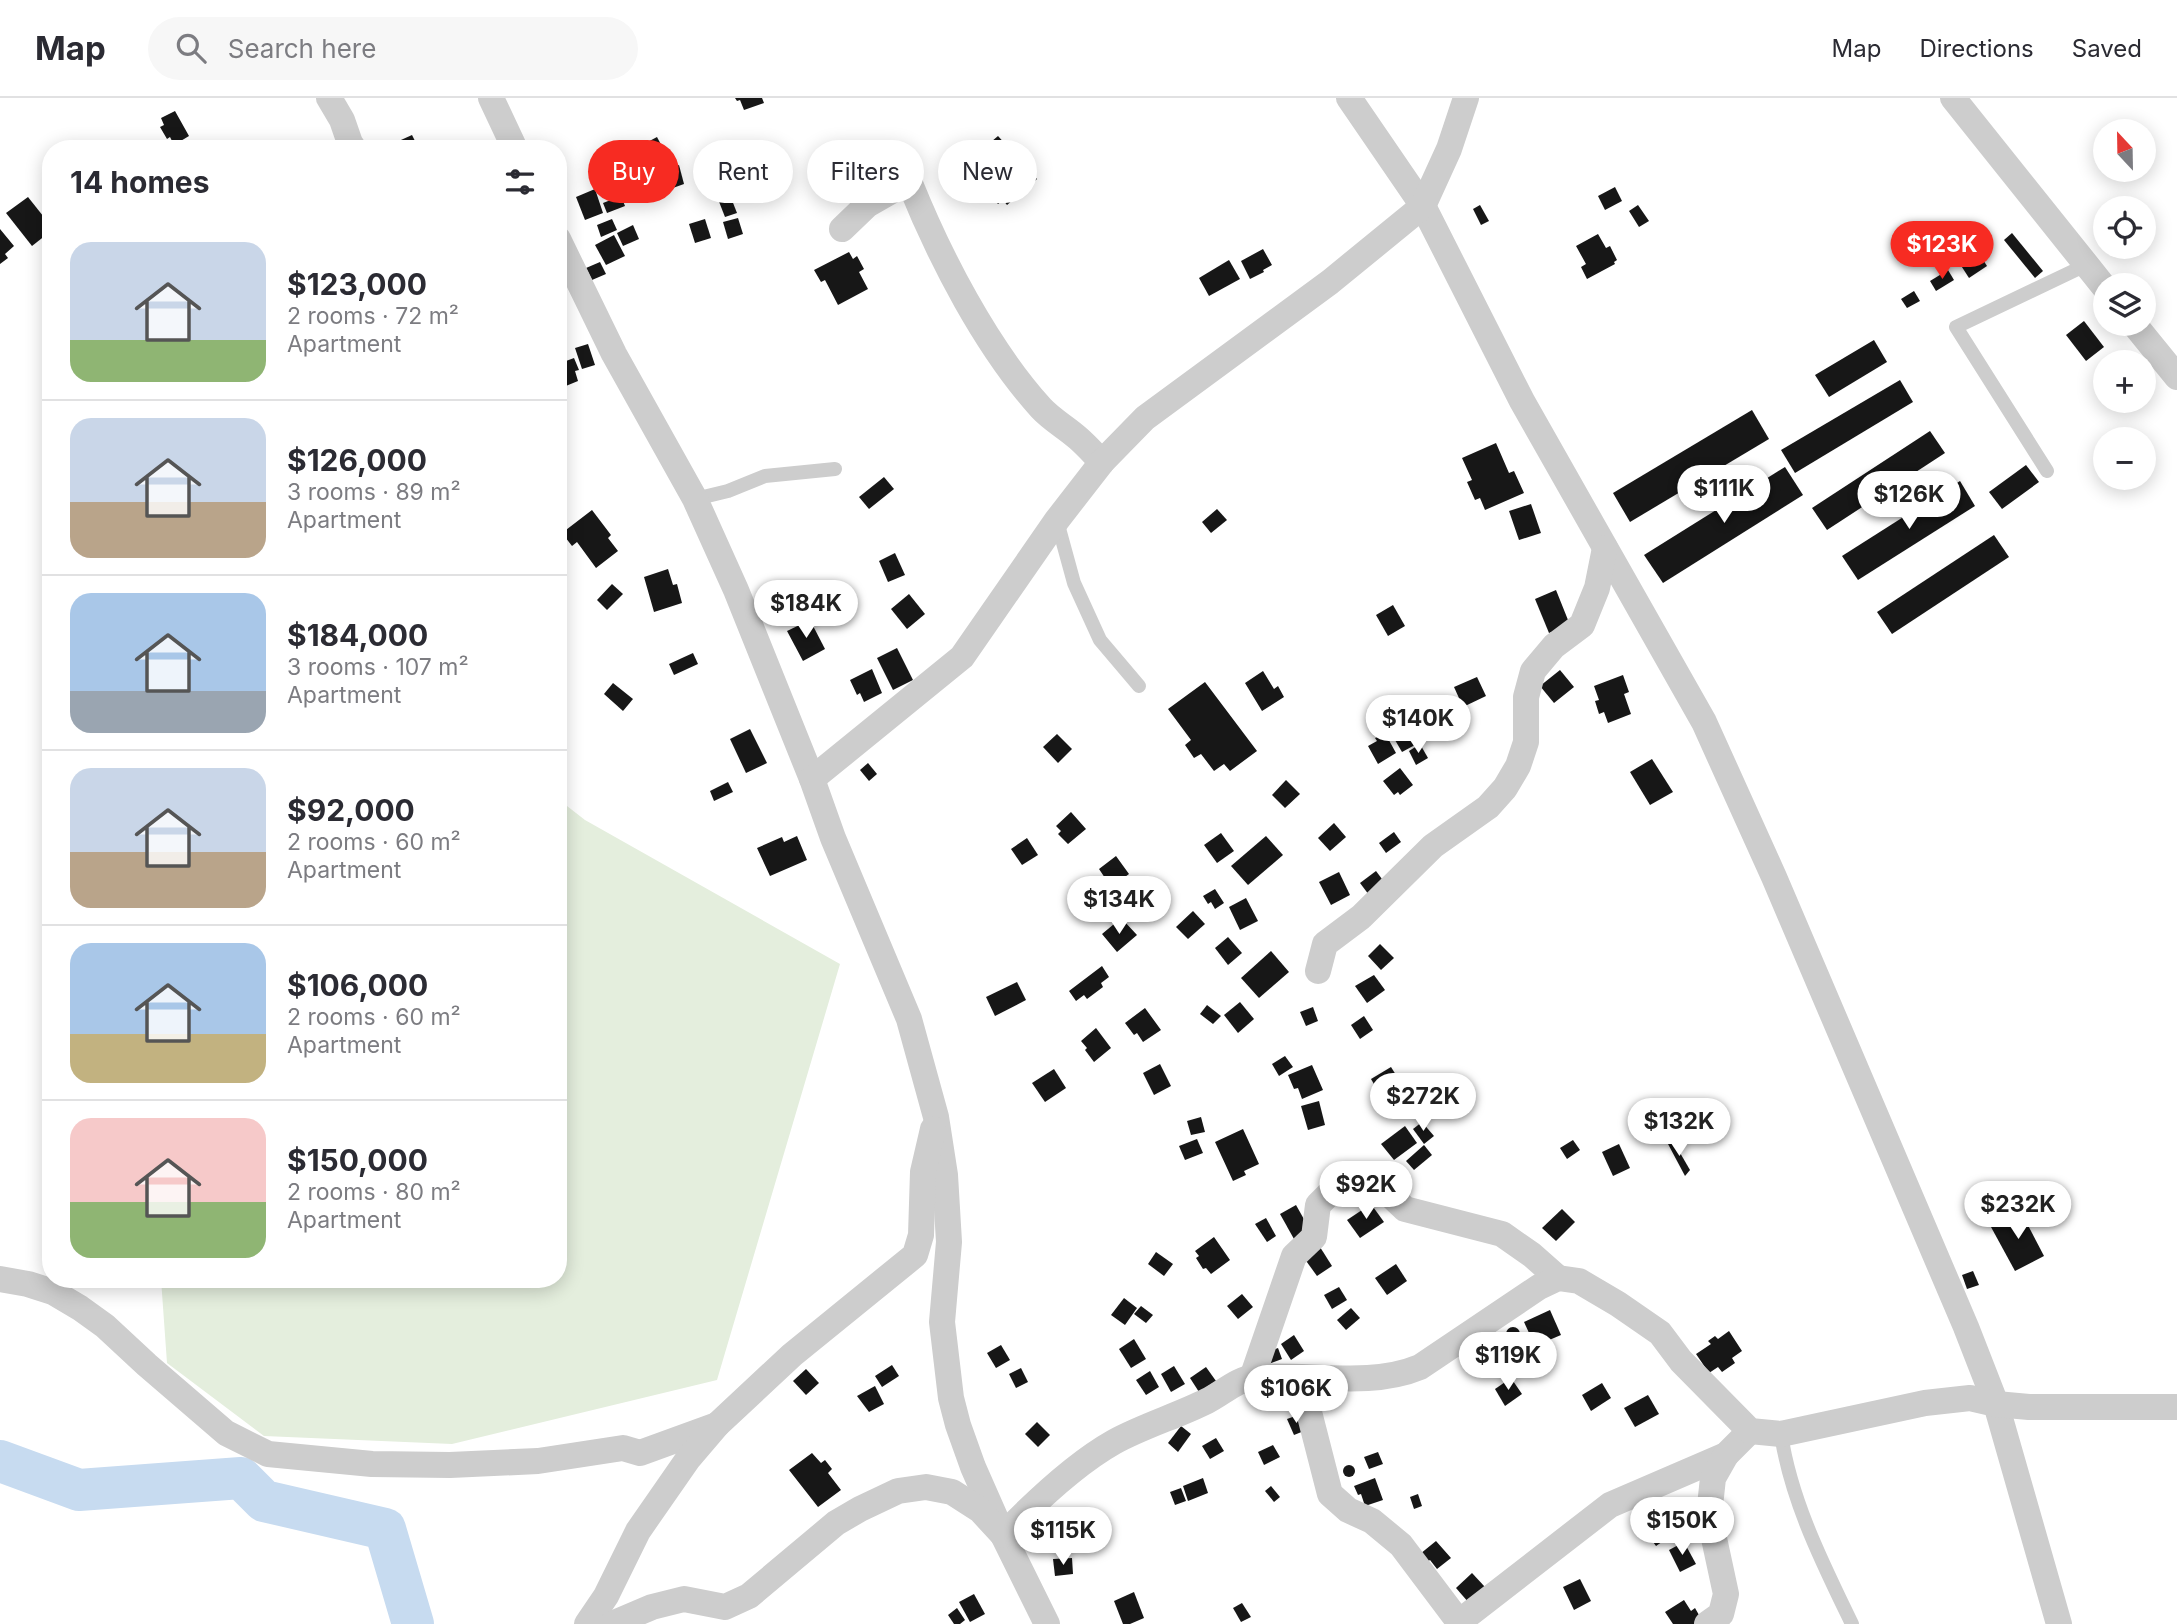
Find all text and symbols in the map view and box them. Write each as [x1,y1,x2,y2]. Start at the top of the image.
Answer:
search box [148,17,638,80]
text: Map [35,28,106,68]
icon: search [172,29,210,67]
text: Search here [228,33,376,64]
text: Map [1832,34,1881,63]
text: Directions [1919,34,2034,63]
text: Saved [2072,34,2142,63]
north arrow [2093,119,2156,182]
map controls [2093,119,2156,490]
chip: Buy [588,140,679,203]
chip: Rent [693,140,793,203]
chip: Filters [807,140,924,203]
chip: New [938,140,1037,203]
icon: filters [501,163,539,201]
text: 14 homes [70,164,209,200]
button: locate [2093,196,2156,259]
pin: $123K [1893,222,1991,281]
text: $123K [1907,230,1977,258]
text: $123,000 [287,266,427,302]
icon: home [126,270,210,354]
button: layers [2093,273,2156,336]
text: 2 rooms · 72 m² [287,302,459,330]
text: Apartment [287,330,401,358]
button: + [2093,350,2156,413]
button: − [2093,427,2156,490]
text: $126,000 [287,442,427,478]
icon: home [126,446,210,530]
pin: $111K [1675,466,1773,525]
pin: $126K [1860,472,1958,531]
text: $111K [1693,474,1755,502]
text: 3 rooms · 89 m² [287,478,461,506]
text: $126K [1874,480,1944,508]
text: Apartment [287,506,401,534]
pin: $184K [757,580,855,640]
text: $184K [770,589,842,617]
text: $184,000 [287,617,428,653]
icon: home [126,621,210,705]
text: 3 rooms · 107 m² [287,653,469,681]
text: Apartment [287,681,401,709]
pin: $140K [1369,696,1467,755]
text: $140K [1382,704,1454,732]
text: $92,000 [287,792,415,828]
icon: home [126,796,210,880]
text: 2 rooms · 60 m² [287,828,461,856]
text: Apartment [287,856,401,884]
pin: $134K [1070,876,1168,936]
text: $134K [1083,885,1155,913]
text: $106,000 [287,967,428,1003]
icon: home [126,971,210,1055]
text: 2 rooms · 60 m² [287,1003,461,1031]
text: Apartment [287,1031,401,1059]
pin: $272K [1374,1074,1472,1133]
text: $272K [1386,1082,1460,1110]
pin: $132K [1630,1098,1728,1158]
text: $132K [1644,1107,1714,1135]
text: $150,000 [287,1142,428,1178]
icon: home [126,1146,210,1230]
pin: $92K [1325,1162,1407,1221]
text: $92K [1335,1170,1397,1198]
text: 2 rooms · 80 m² [287,1178,461,1206]
pin: $232K [1969,1182,2067,1241]
text: $232K [1980,1190,2056,1218]
text: Apartment [287,1206,401,1234]
pin: $119K [1459,1332,1557,1392]
text: $119K [1475,1341,1541,1369]
pin: $106K [1247,1366,1345,1425]
text: $106K [1260,1374,1332,1402]
pin: $150K [1633,1498,1731,1557]
text: $150K [1646,1506,1718,1534]
pin: $115K [1014,1508,1112,1567]
text: $115K [1030,1516,1096,1544]

